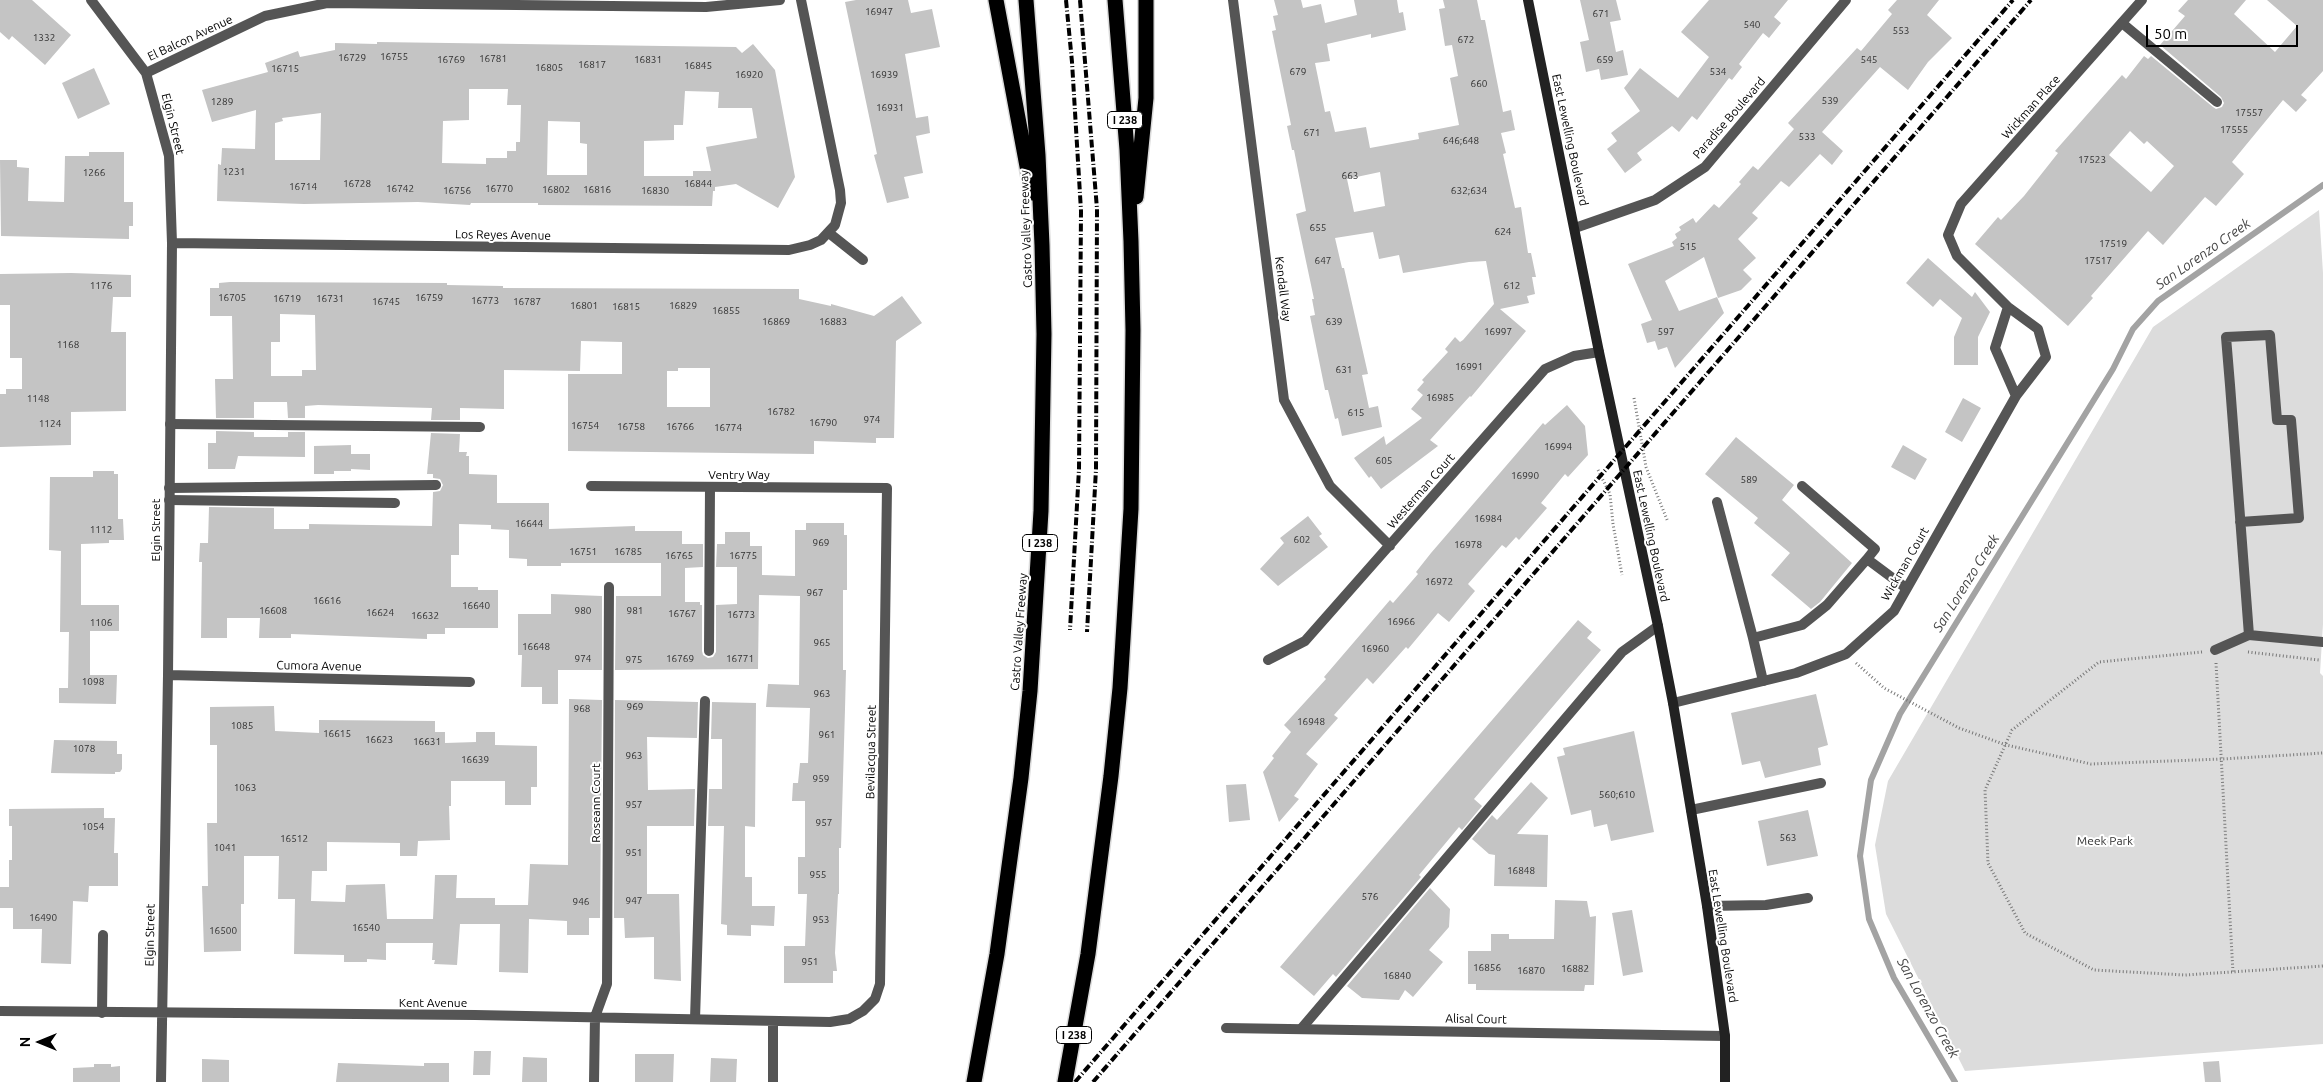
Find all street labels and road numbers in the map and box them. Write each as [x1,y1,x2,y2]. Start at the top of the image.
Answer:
street label: El Balcon Avenue [145,12,235,64]
street label: Wickman Place [1999,72,2063,142]
street label: East Lewelling Boulevard [1549,73,1591,207]
street label: Paradise Boulevard [1690,74,1768,162]
street label: Elgin Street [158,92,188,156]
road number: I 238 [1108,112,1142,128]
street label: Castro Valley Freeway [1017,170,1035,288]
street label: Los Reyes Avenue [455,227,551,243]
street label: Kendall Way [1272,256,1294,322]
street label: Westerman Court [1384,450,1458,532]
street label: Ventry Way [708,468,770,482]
street label: East Lewelling Boulevard [1630,469,1672,603]
street label: Elgin Street [149,499,163,561]
street label: Wickman Court [1878,525,1932,603]
road number: I 238 [1022,534,1058,552]
street label: Castro Valley Freeway [1008,573,1030,691]
street label: Cumora Avenue [276,658,362,674]
street label: Bevilacqua Street [863,705,879,799]
street label: Roseann Court [589,763,603,843]
street label: East Lewelling Boulevard [1705,868,1741,1004]
street label: Elgin Street [142,903,158,967]
street label: Kent Avenue [399,996,467,1010]
street label: Alisal Court [1445,1011,1507,1027]
road number: I 238 [1056,1026,1092,1044]

